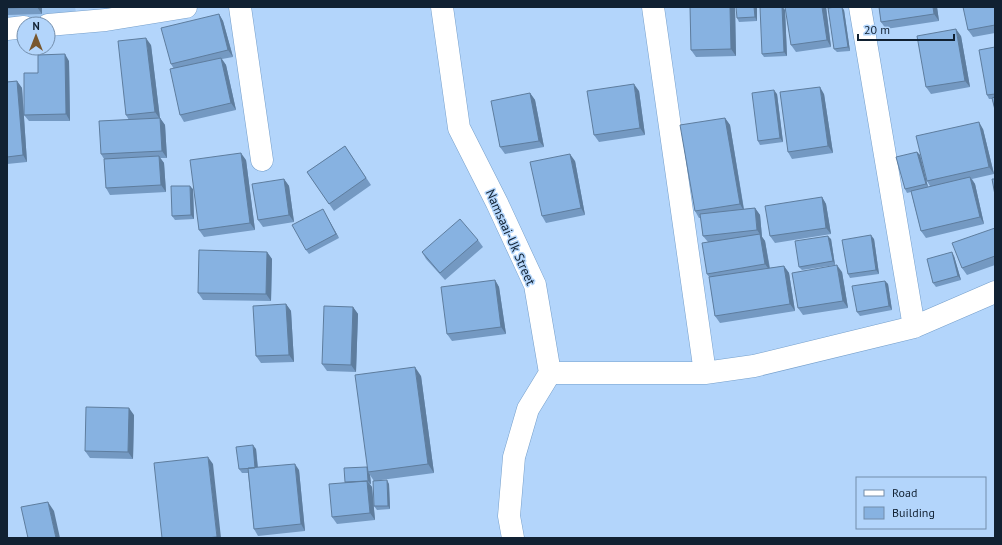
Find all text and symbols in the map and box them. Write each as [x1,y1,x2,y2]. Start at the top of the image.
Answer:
north arrow [16,16,56,56]
scale bar [858,16,954,42]
text: N [32,19,40,33]
text: 20 m [864,22,890,37]
street label: Namsaai-Uk Street [482,187,540,288]
legend [856,477,986,529]
text: Road [892,485,917,500]
text: Building [892,505,935,520]

